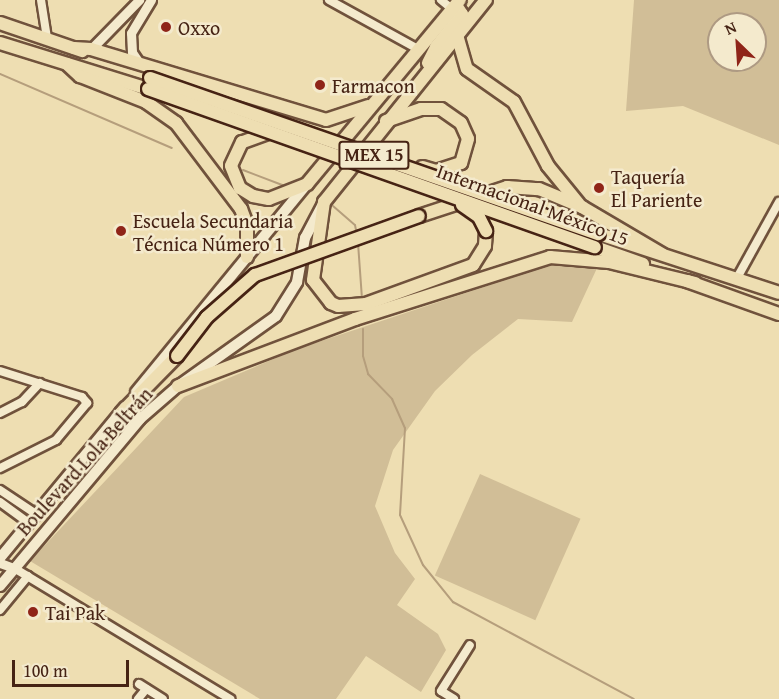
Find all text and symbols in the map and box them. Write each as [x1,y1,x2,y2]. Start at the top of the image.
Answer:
north arrow [707,12,767,72]
text: N [720,14,740,41]
place label: Oxxo [178,15,220,39]
marker: Oxxo [159,20,173,34]
place label: Farmacon [332,73,415,97]
marker: Farmacon [313,78,327,92]
road number: MEX 15 [338,140,410,170]
street label: Internacional México 15 [434,158,632,250]
place label: Taquería El Pariente [611,164,702,211]
marker: Taquería El Pariente [592,181,606,195]
place label: Escuela Secundaria Técnica Número 1 [133,208,293,255]
marker: Escuela Secundaria Técnica Número 1 [114,224,128,238]
street label: Boulevard Lola Beltrán [11,382,157,540]
place label: Tai Pak [45,600,105,624]
marker: Tai Pak [26,605,40,619]
scale bar [15,648,132,686]
text: 100 m [23,657,68,684]

